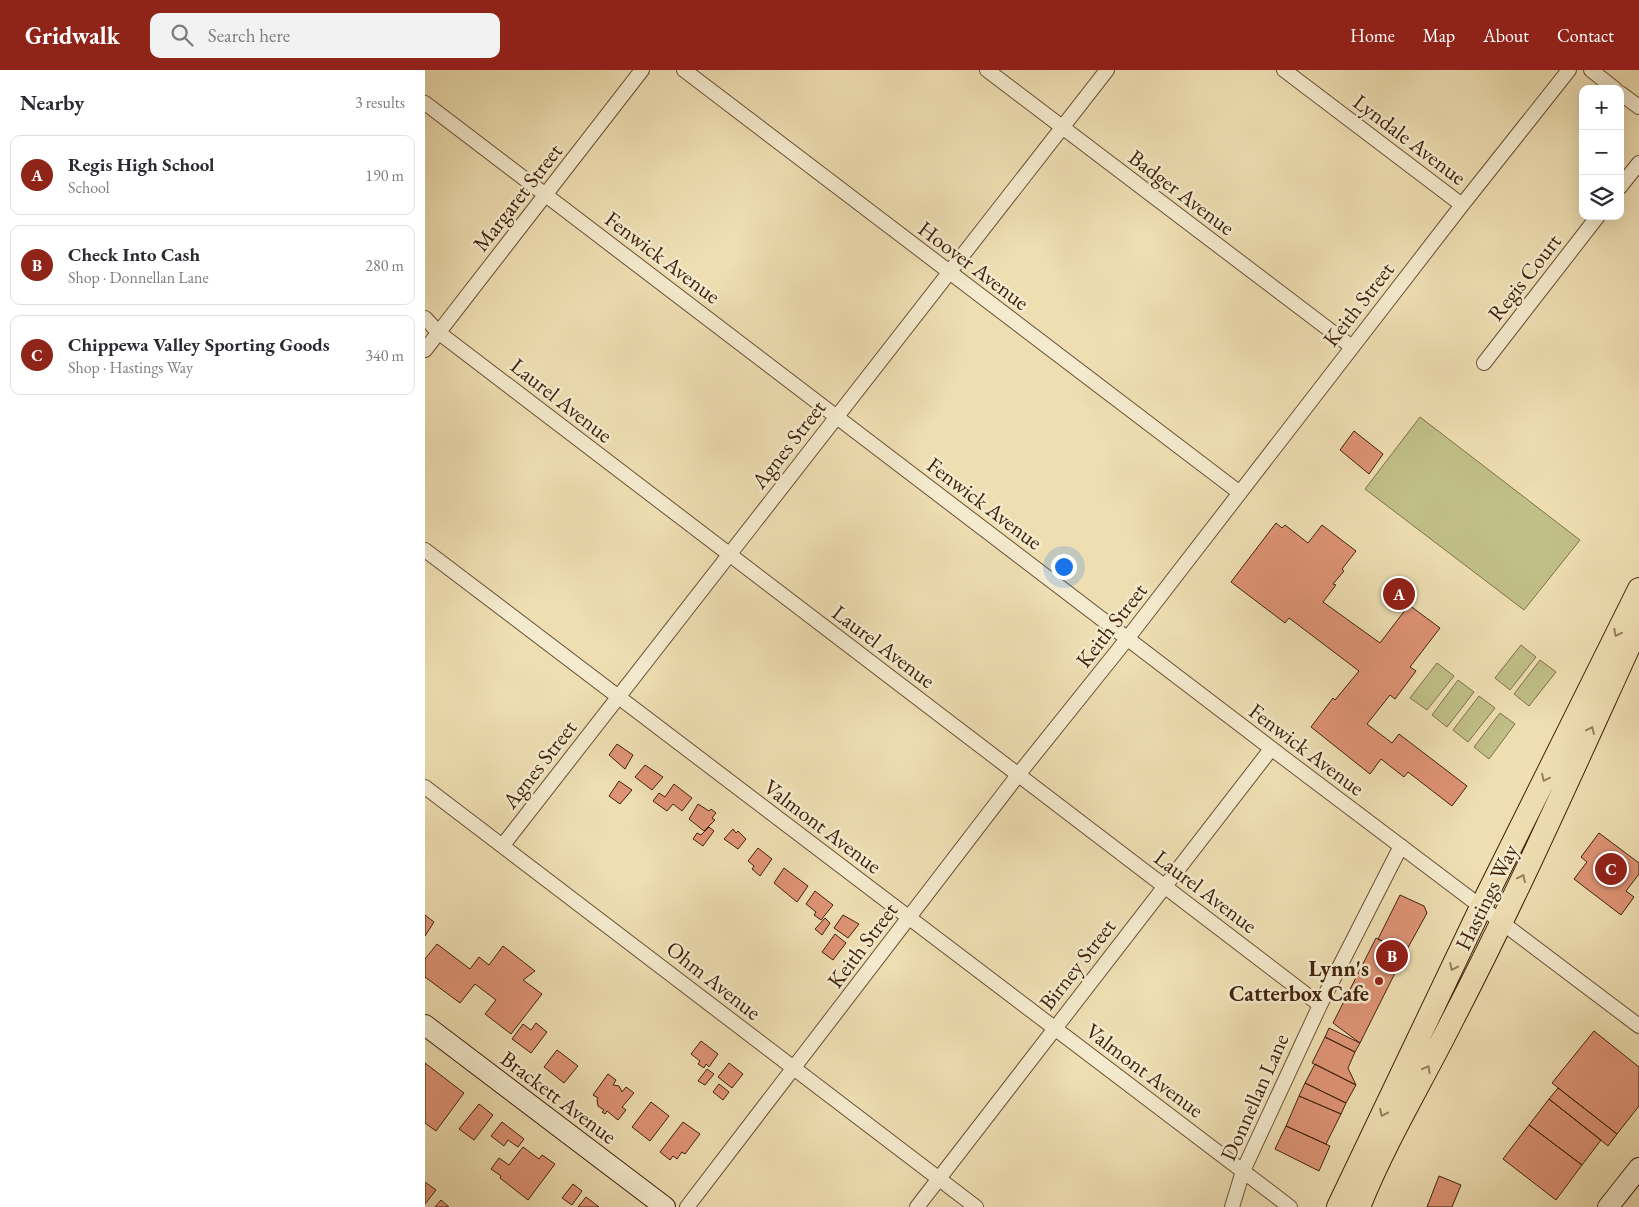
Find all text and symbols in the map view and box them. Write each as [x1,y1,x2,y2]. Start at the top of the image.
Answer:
search box [150,13,500,58]
text: Gridwalk [25,20,120,51]
icon: search [168,21,196,49]
text: Search here [208,23,290,48]
text: Home [1350,24,1395,47]
text: Map [1423,24,1455,47]
text: About [1483,24,1529,47]
text: Contact [1557,24,1614,47]
map controls [1579,85,1624,220]
button: + [1579,85,1624,130]
street label: Lyndale Avenue [1347,87,1472,192]
text: Nearby [20,89,84,116]
text: 3 results [355,92,405,113]
button: − [1579,130,1624,175]
street label: Margaret Street [466,137,569,257]
street label: Badger Avenue [1123,143,1241,242]
text: Regis High School [68,152,214,177]
text: A [31,165,43,186]
text: 190 m [365,165,404,186]
button: layers [1579,175,1624,220]
text: School [68,177,110,198]
street label: Fenwick Avenue [599,204,727,311]
street label: Hoover Avenue [912,214,1035,317]
street label: Regis Court [1481,228,1568,327]
text: Check Into Cash [68,242,200,267]
text: B [32,255,42,276]
text: 280 m [365,255,404,276]
street label: Keith Street [1316,256,1401,353]
text: Shop · Donnellan Lane [68,267,209,288]
text: Chippewa Valley Sporting Goods [68,332,330,357]
text: C [31,345,43,366]
text: 340 m [365,345,404,366]
street label: Laurel Avenue [505,351,619,450]
text: Shop · Hastings Way [68,357,193,378]
street label: Agnes Street [744,394,832,495]
street label: Fenwick Avenue [921,450,1049,557]
your location [1051,554,1077,580]
pin: A [1383,575,1415,613]
street label: Keith Street [1069,577,1154,674]
street label: Laurel Avenue [826,598,941,695]
one-way arrow [1613,628,1623,637]
street label: Fenwick Avenue [1243,696,1371,803]
street label: Agnes Street [495,714,583,815]
one-way arrow [1584,726,1595,735]
street label: Valmont Avenue [758,772,888,881]
one-way arrow [1540,773,1551,782]
street label: Hastings Way [1448,839,1525,955]
street label: Laurel Avenue [1148,843,1263,940]
pin: C [1595,850,1627,888]
one-way arrow [1516,874,1526,883]
street label: Keith Street [821,897,904,994]
street label: Birney Street [1033,913,1122,1016]
street label: Ohm Avenue [660,934,767,1027]
pin: B [1376,937,1408,975]
place label: Lynn's Catterbox Cafe [1229,954,1369,1008]
one-way arrow [1448,962,1459,971]
marker: Lynn's Catterbox Cafe [1373,975,1385,987]
street label: Valmont Avenue [1080,1016,1210,1125]
street label: Donnellan Lane [1213,1029,1296,1165]
street label: Brackett Avenue [495,1044,623,1151]
one-way arrow [1420,1065,1430,1074]
one-way arrow [1379,1108,1389,1117]

